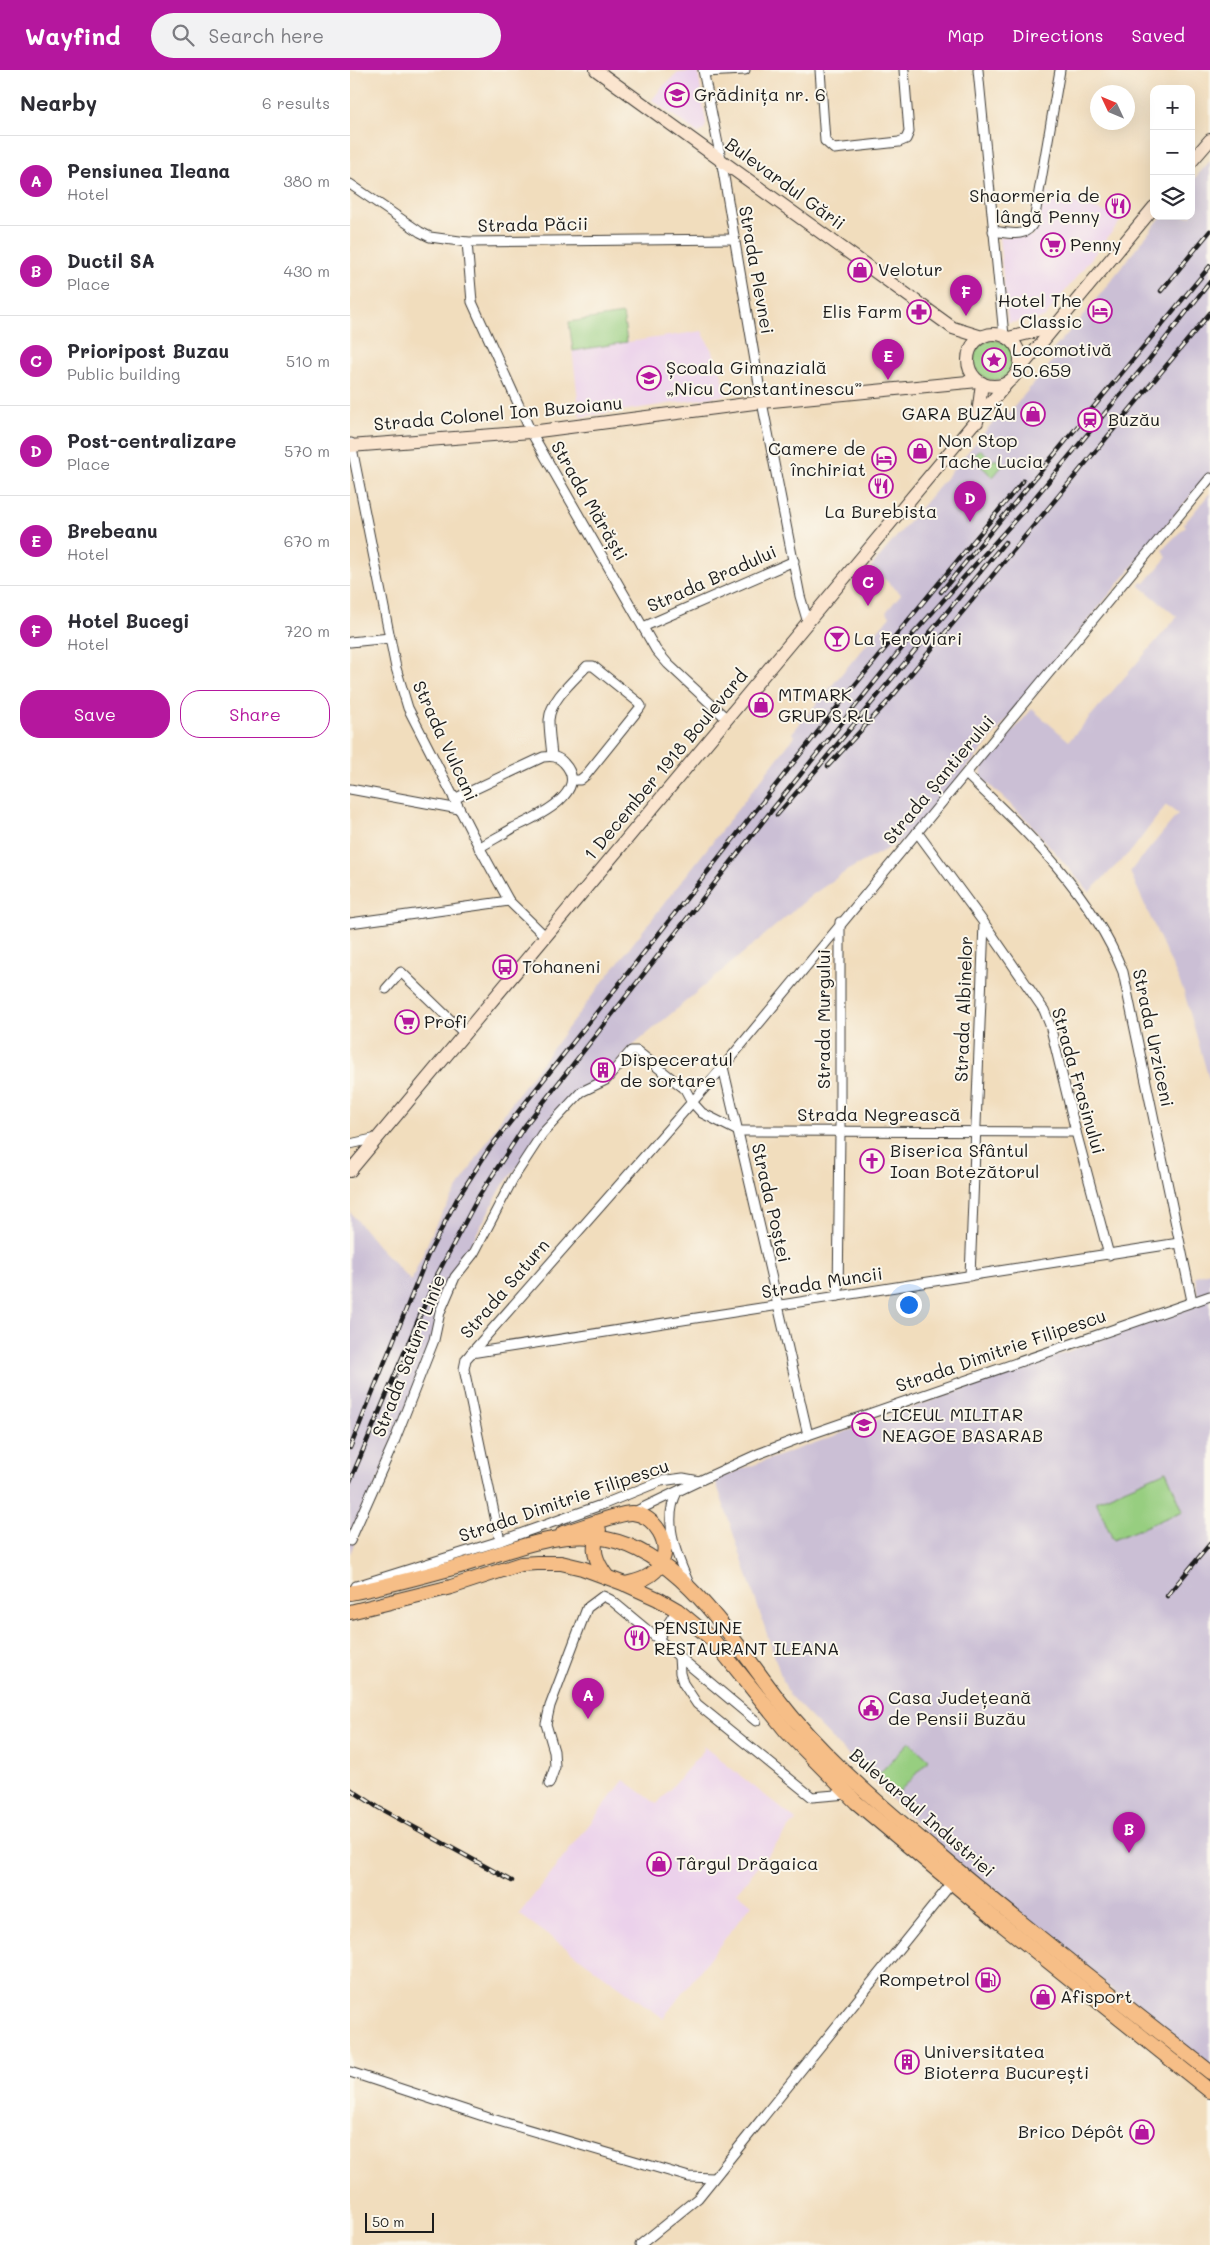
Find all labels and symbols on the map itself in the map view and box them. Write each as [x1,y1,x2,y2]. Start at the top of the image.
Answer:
school or university icon: Grădinița nr. 6 [664,82,690,108]
place label: Grădinița nr. 6 [694,82,826,106]
north arrow [1090,85,1135,130]
street label: Bulevardul Gării [721,132,850,235]
place label: Shaormeria de lângă Penny [969,183,1100,228]
restaurant icon: Shaormeria de lângă Penny [1105,193,1131,219]
street label: Strada Plevnei [734,204,780,336]
street label: Strada Păcii [478,211,588,237]
supermarket icon: Penny [1040,232,1066,258]
place label: Penny [1070,232,1121,256]
shop icon: Velotur [847,257,873,283]
place label: Velotur [878,257,943,281]
pin: F [950,275,982,316]
place label: Hotel The Classic [998,288,1082,333]
hotel icon: Hotel The Classic [1087,298,1113,324]
place label: Elis Farm [822,299,902,323]
pharmacy icon: Elis Farm [906,299,932,325]
place label: Locomotivă 50.659 [1012,337,1112,382]
pin: E [872,339,904,380]
place icon: Locomotivă 50.659 [981,347,1007,373]
place label: Școala Gimnazială „Nicu Constantinescu” [666,355,862,400]
school or university icon: Școala Gimnazială „Nicu Constantinescu” [636,365,662,391]
street label: Strada Colonel Ion Buzoianu [373,390,623,436]
place label: GARA BUZĂU [902,401,1016,425]
shop icon: GARA BUZĂU [1020,401,1046,427]
station icon: Buzău [1077,407,1103,433]
place label: Buzău [1108,407,1160,431]
place label: Non Stop Tache Lucia [938,428,1044,473]
street label: Strada Mărăști [546,436,634,565]
place label: Camere de închiriat [768,436,866,481]
shop icon: Non Stop Tache Lucia [907,438,933,464]
hotel icon: Camere de închiriat [871,446,897,472]
restaurant icon: La Burebista [868,473,894,499]
pin: D [954,481,986,522]
place label: La Burebista [825,499,937,523]
street label: Strada Bradului [643,539,780,617]
pin: C [852,565,884,606]
bar icon: La Feroviari [824,626,850,652]
place label: La Feroviari [854,626,962,650]
street label: 1 December 1918 Boulevard [578,664,752,865]
street label: Strada Vulcani [408,677,484,805]
place label: MTMARK GRUP S.R.L [778,682,874,727]
shop icon: MTMARK GRUP S.R.L [748,692,774,718]
street label: Strada Șantierului [877,710,999,849]
street label: Strada Albinelor [948,936,978,1082]
street label: Strada Murgului [811,949,835,1089]
bus stop icon: Tohaneni [492,954,518,980]
place label: Tohaneni [522,954,601,978]
street label: Strada Urziceni [1128,967,1180,1109]
street label: Strada Frasinului [1047,1005,1111,1157]
supermarket icon: Profi [394,1009,420,1035]
place label: Profi [424,1009,467,1033]
place label: Dispeceratul de sortare [620,1047,733,1092]
building icon: Dispeceratul de sortare [590,1057,616,1083]
street label: Strada Negrească [797,1102,961,1126]
place label: Biserica Sfântul Ioan Botezătorul [890,1138,1040,1183]
street label: Strada Poștei [747,1141,797,1265]
church icon: Biserica Sfântul Ioan Botezătorul [859,1148,885,1174]
street label: Strada Saturn [454,1233,554,1343]
street label: Strada Muncii [759,1261,884,1303]
street label: Strada Saturn Linie [366,1271,450,1440]
your location [896,1292,922,1318]
street label: Strada Dimitrie Filipescu [892,1303,1109,1397]
place label: LICEUL MILITAR NEAGOE BASARAB [882,1402,1043,1447]
school or university icon: LICEUL MILITAR NEAGOE BASARAB [851,1412,877,1438]
street label: Strada Dimitrie Filipescu [455,1453,672,1547]
place label: PENSIUNE RESTAURANT ILEANA [654,1615,839,1660]
restaurant icon: PENSIUNE RESTAURANT ILEANA [624,1625,650,1651]
pin: A [572,1678,604,1719]
place label: Casa Județeană de Pensii Buzău [888,1685,1032,1730]
public building icon: Casa Județeană de Pensii Buzău [858,1695,884,1721]
street label: Bulevardul Industriei [845,1743,1000,1882]
pin: B [1113,1812,1145,1853]
shop icon: Târgul Drăgaica [646,1851,672,1877]
place label: Târgul Drăgaica [676,1851,818,1875]
place label: Rompetrol [879,1967,970,1991]
fuel station icon: Rompetrol [975,1967,1001,1993]
shop icon: Afisport [1030,1984,1056,2010]
place label: Afisport [1060,1984,1132,2008]
place label: Universitatea Bioterra București [924,2039,1089,2084]
building icon: Universitatea Bioterra București [894,2049,920,2075]
place label: Brico Dépôt [1018,2119,1124,2143]
shop icon: Brico Dépôt [1129,2119,1155,2145]
scale bar [365,2210,434,2233]

